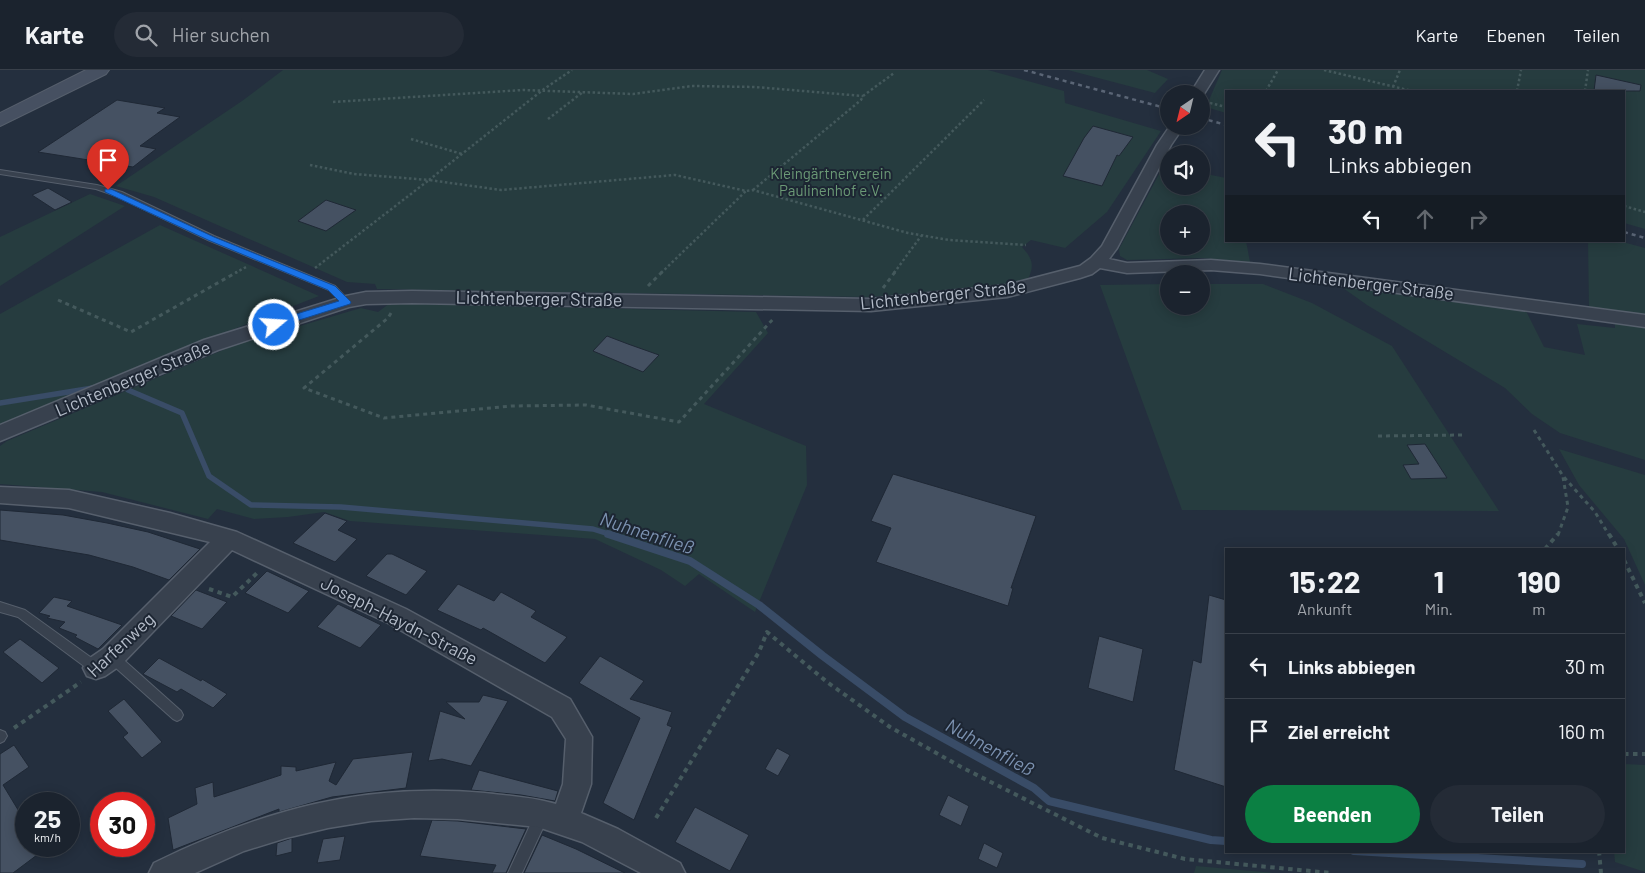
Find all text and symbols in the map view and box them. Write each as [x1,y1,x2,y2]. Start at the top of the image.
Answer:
search box [114,12,464,57]
text: Karte [25,20,84,49]
icon: search [132,21,160,49]
text: Hier suchen [172,23,270,46]
text: Karte [1415,24,1458,46]
text: Ebenen [1486,24,1545,46]
text: Teilen [1573,24,1620,46]
north arrow [1160,85,1210,135]
map controls [1160,85,1210,315]
text: 30 m [1328,109,1403,151]
icon: left [1245,110,1310,175]
pin [87,139,129,190]
button: sound [1160,145,1210,195]
icon: arrive [94,146,122,174]
text: Links abbiegen [1328,151,1472,177]
park label: Kleingärtnerverein Paulinenhof e.V. [770,164,892,199]
button: + [1160,205,1210,255]
icon: left [1358,205,1386,233]
icon: ahead [1411,205,1439,233]
icon: right [1464,205,1492,233]
street label: Lichtenberger Straße [1287,262,1455,304]
button: − [1160,265,1210,315]
street label: Lichtenberger Straße [859,274,1027,314]
street label: Lichtenberger Straße [455,286,623,310]
position arrow [247,298,299,350]
street label: Lichtenberger Straße [52,335,214,421]
water label: Nuhnenfließ [597,507,697,559]
text: 15:22 [1289,563,1361,599]
text: 1 [1434,563,1444,599]
text: 190 [1517,563,1561,599]
street label: Joseph-Haydn-Straße [317,571,481,669]
text: Ankunft [1297,599,1352,618]
text: Min. [1425,599,1453,618]
text: m [1532,599,1546,618]
street label: Harfenweg [82,607,159,681]
icon: left [1245,652,1273,680]
text: Links abbiegen [1288,655,1415,678]
text: 30 m [1565,655,1605,678]
water label: Nuhnenfließ [942,713,1038,780]
icon: arrive [1245,717,1273,745]
text: Ziel erreicht [1288,720,1390,743]
text: 160 m [1558,720,1605,743]
button: Beenden [1245,785,1420,843]
button: Teilen [1430,785,1605,843]
speed limit sign: 30 [90,792,155,857]
text: 25 [34,803,61,833]
text: km/h [34,830,61,844]

